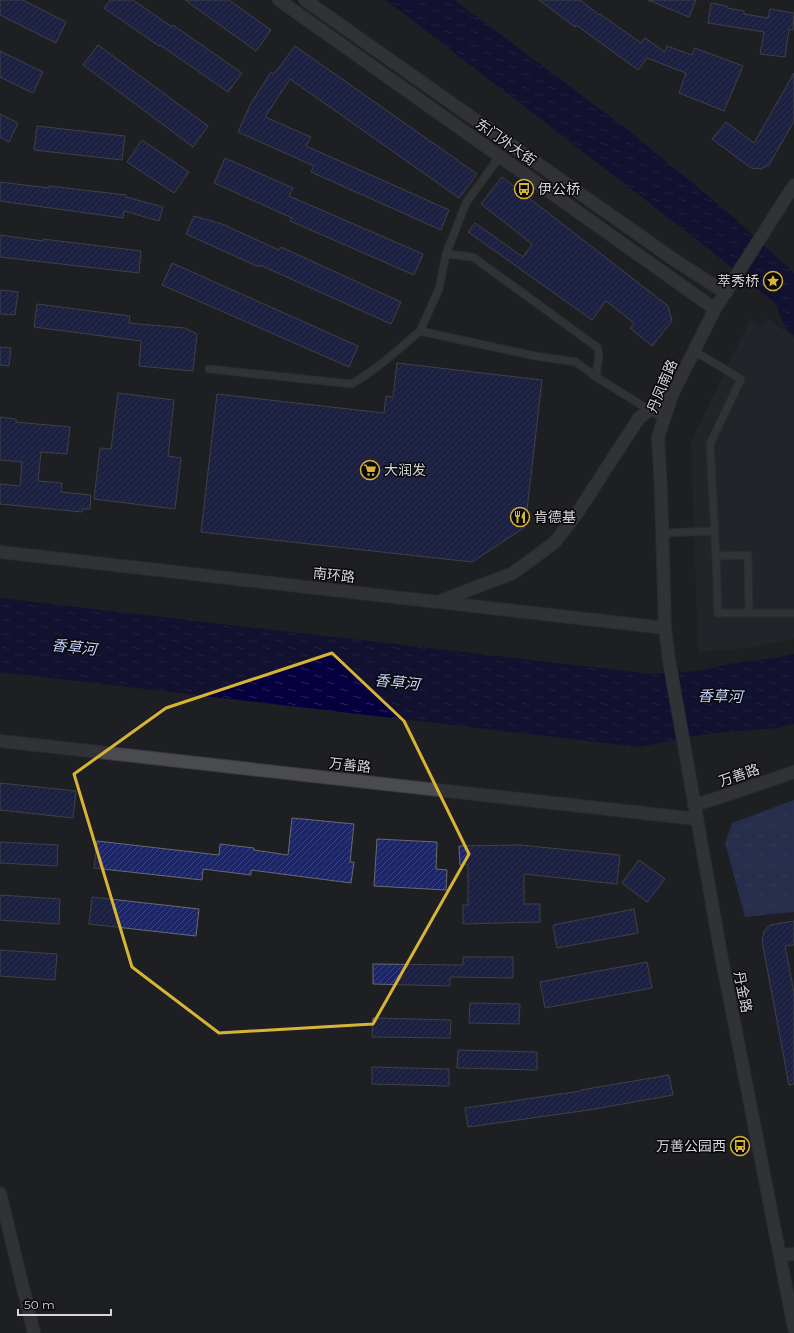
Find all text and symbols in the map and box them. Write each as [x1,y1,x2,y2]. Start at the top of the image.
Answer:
street label: 东门外大街 [472,115,540,169]
bus stop icon: 伊公桥 [513,178,535,200]
place label: 伊公桥 [538,180,580,198]
place icon: 萃秀桥 [762,270,784,292]
place label: 萃秀桥 [717,272,759,290]
street label: 丹凤南路 [643,357,681,415]
supermarket icon: 大润发 [359,459,381,481]
place label: 大润发 [384,461,426,479]
restaurant icon: 肯德基 [509,506,531,528]
place label: 肯德基 [534,508,576,526]
street label: 南环路 [312,564,356,586]
water label: 香草河 [51,635,100,659]
water label: 香草河 [374,670,423,694]
water label: 香草河 [697,686,746,706]
street label: 万善路 [328,754,372,776]
street label: 万善路 [716,760,762,790]
street label: 丹金路 [730,970,756,1014]
bus stop icon: 万善公园西 [729,1135,751,1157]
place label: 万善公园西 [656,1137,726,1155]
scale bar [18,1291,111,1317]
text: 50 m [24,1297,55,1312]

